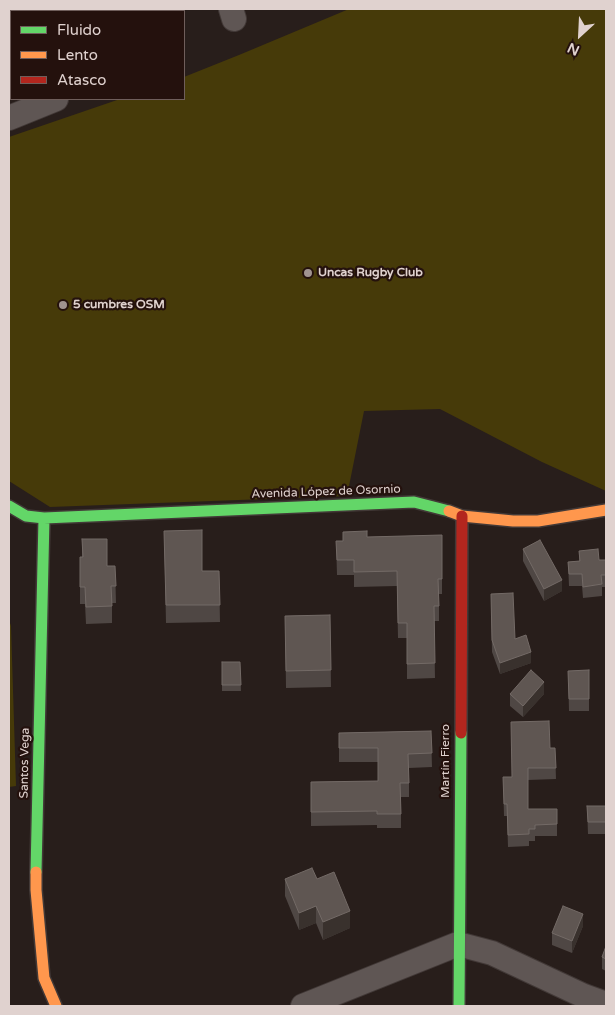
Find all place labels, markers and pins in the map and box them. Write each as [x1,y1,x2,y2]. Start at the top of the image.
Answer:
place label: Uncas Rugby Club [318,266,423,280]
marker: Uncas Rugby Club [302,267,314,279]
place label: 5 cumbres OSM [73,298,165,312]
marker: 5 cumbres OSM [57,299,69,311]

